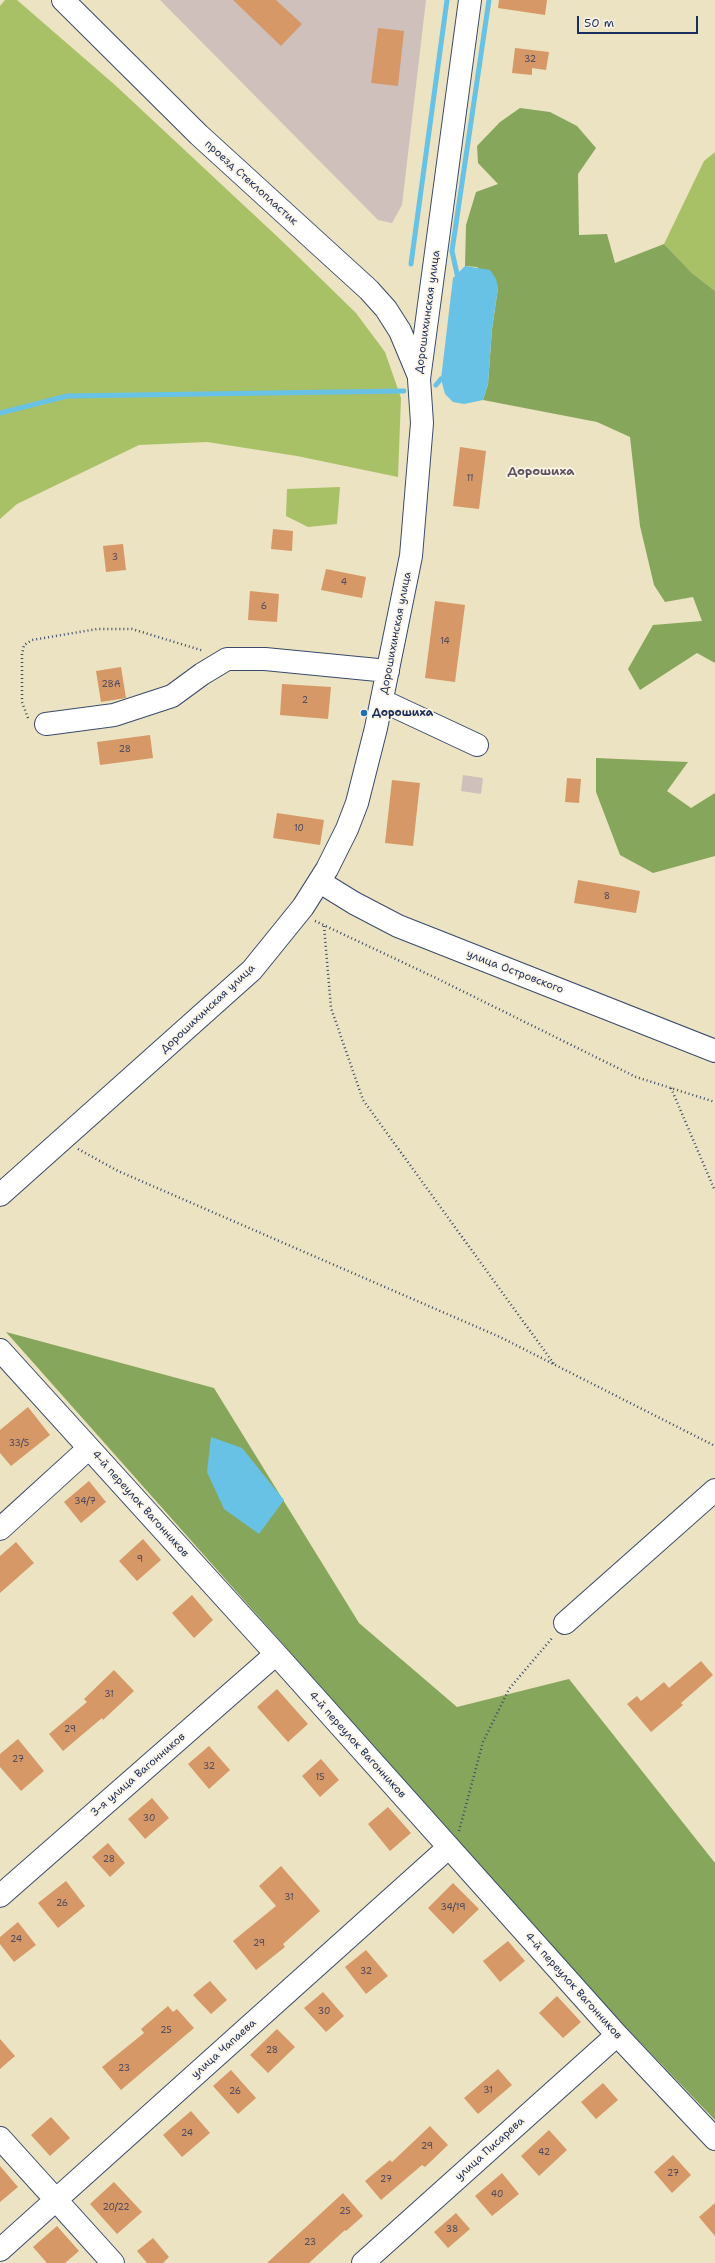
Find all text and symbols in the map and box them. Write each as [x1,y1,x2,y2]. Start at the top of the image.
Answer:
scale bar [579,8,700,34]
text: 50 m [584,15,614,31]
house number: 32 [524,55,536,65]
street label: проезд Стеклопластик [202,138,300,228]
street label: Дорошихинская улица [413,249,443,375]
district label: Дорошиха [508,465,574,479]
house number: 11 [466,474,474,484]
house number: 3 [112,553,118,563]
street label: Дорошихинская улица [378,571,414,695]
house number: 4 [341,578,347,588]
house number: 6 [261,602,267,612]
house number: 14 [440,637,450,647]
house number: 28А [102,680,120,690]
house number: 2 [302,696,308,706]
place label: Дорошиха [372,706,433,720]
marker: Дорошиха [359,708,369,718]
house number: 28 [119,745,131,755]
house number: 10 [294,824,304,834]
house number: 8 [604,892,610,902]
street label: улица Островского [465,947,565,997]
street label: Дорошихинская улица [158,962,258,1056]
house number: 33/5 [9,1439,29,1449]
street label: 4-й переулок Вагонников [89,1448,191,1560]
house number: 34/7 [74,1497,96,1507]
house number: 9 [137,1555,143,1565]
street label: 4-й переулок Вагонников [306,1689,408,1801]
house number: 31 [104,1690,114,1700]
house number: 29 [64,1725,76,1735]
street label: 3-я улица Вагонников [88,1730,188,1820]
house number: 27 [12,1755,24,1765]
house number: 32 [203,1762,215,1772]
house number: 15 [315,1773,325,1783]
house number: 30 [143,1814,155,1824]
house number: 28 [103,1855,115,1865]
house number: 31 [284,1893,294,1903]
house number: 26 [56,1899,68,1909]
house number: 34/19 [440,1903,466,1913]
street label: 4-й переулок Вагонников [522,1930,624,2042]
house number: 24 [10,1935,22,1945]
house number: 29 [253,1939,265,1949]
house number: 32 [360,1967,372,1977]
house number: 30 [318,2007,330,2017]
street label: улица Чапаева [189,2017,259,2081]
house number: 25 [160,2026,172,2036]
house number: 28 [266,2046,278,2056]
house number: 23 [118,2064,130,2074]
house number: 31 [483,2086,493,2096]
house number: 26 [229,2087,241,2097]
street label: улица Писарева [453,2115,527,2183]
house number: 24 [181,2129,193,2139]
house number: 29 [421,2142,433,2152]
house number: 42 [538,2148,550,2158]
house number: 27 [667,2169,679,2179]
house number: 27 [380,2175,392,2185]
house number: 40 [491,2190,503,2200]
house number: 20/22 [102,2203,130,2213]
house number: 25 [339,2207,351,2217]
house number: 38 [446,2225,458,2235]
house number: 23 [304,2238,316,2248]

